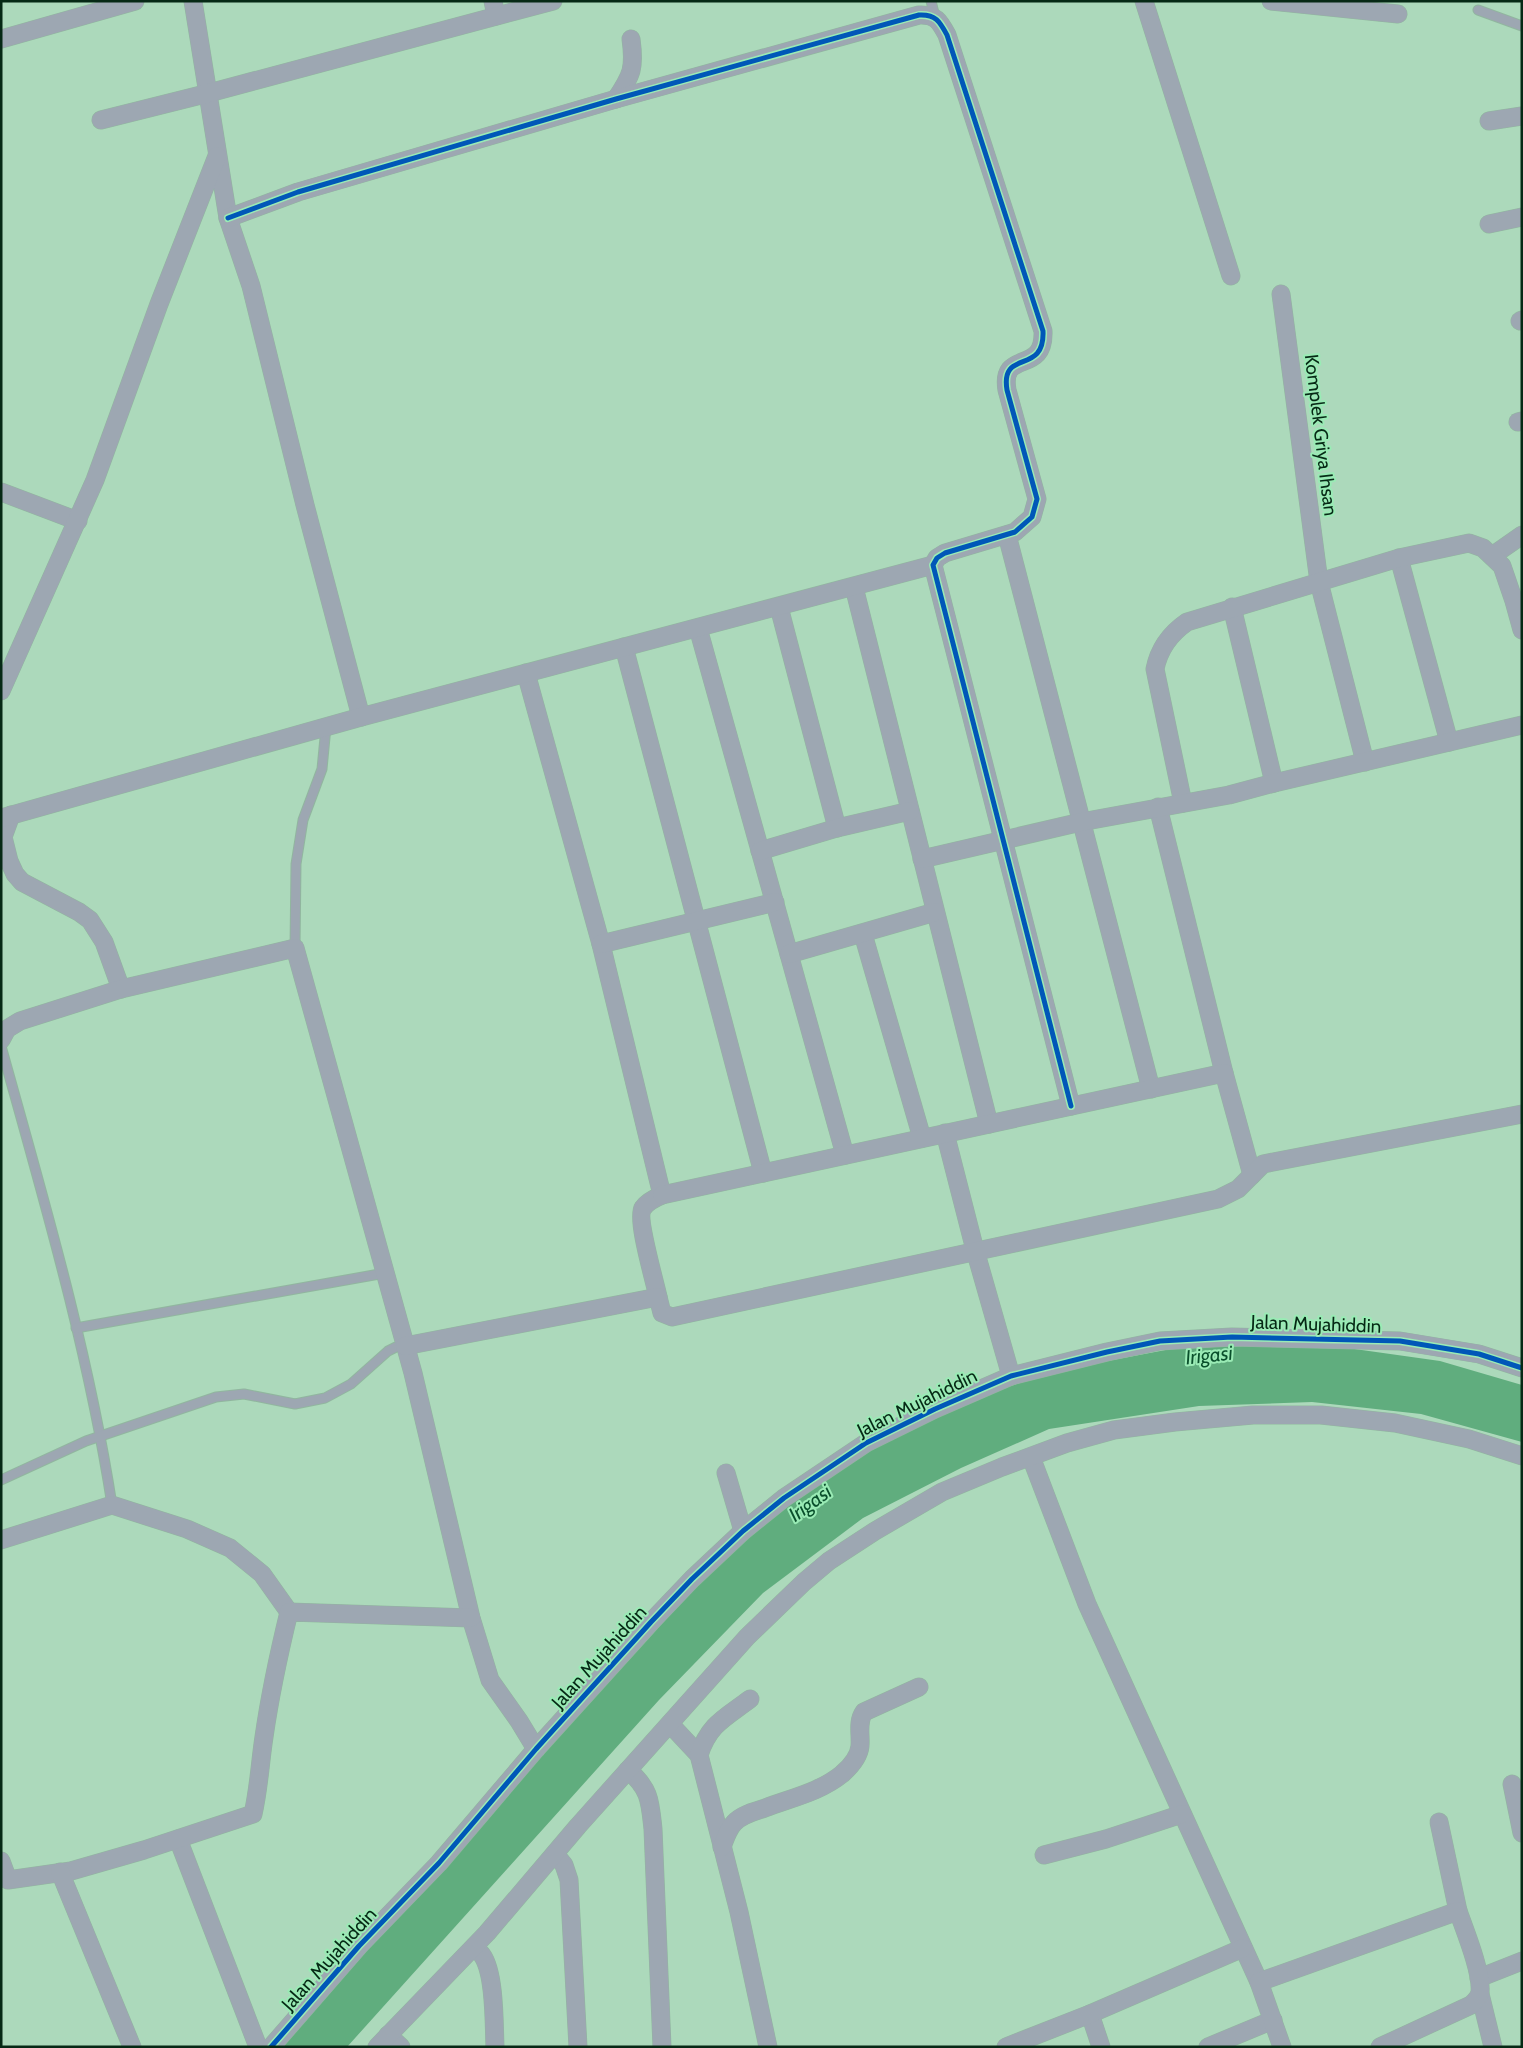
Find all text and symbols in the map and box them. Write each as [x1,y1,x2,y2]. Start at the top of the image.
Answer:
street label: Komplek Griya Ihsan [1300,353,1342,517]
street label: Jalan Mujahiddin [1249,1310,1382,1338]
water label: Irigasi [1184,1341,1235,1369]
street label: Jalan Mujahiddin [852,1364,981,1442]
water label: Irigasi [784,1479,837,1527]
street label: Jalan Mujahiddin [546,1601,651,1714]
street label: Jalan Mujahiddin [276,1903,381,2016]

